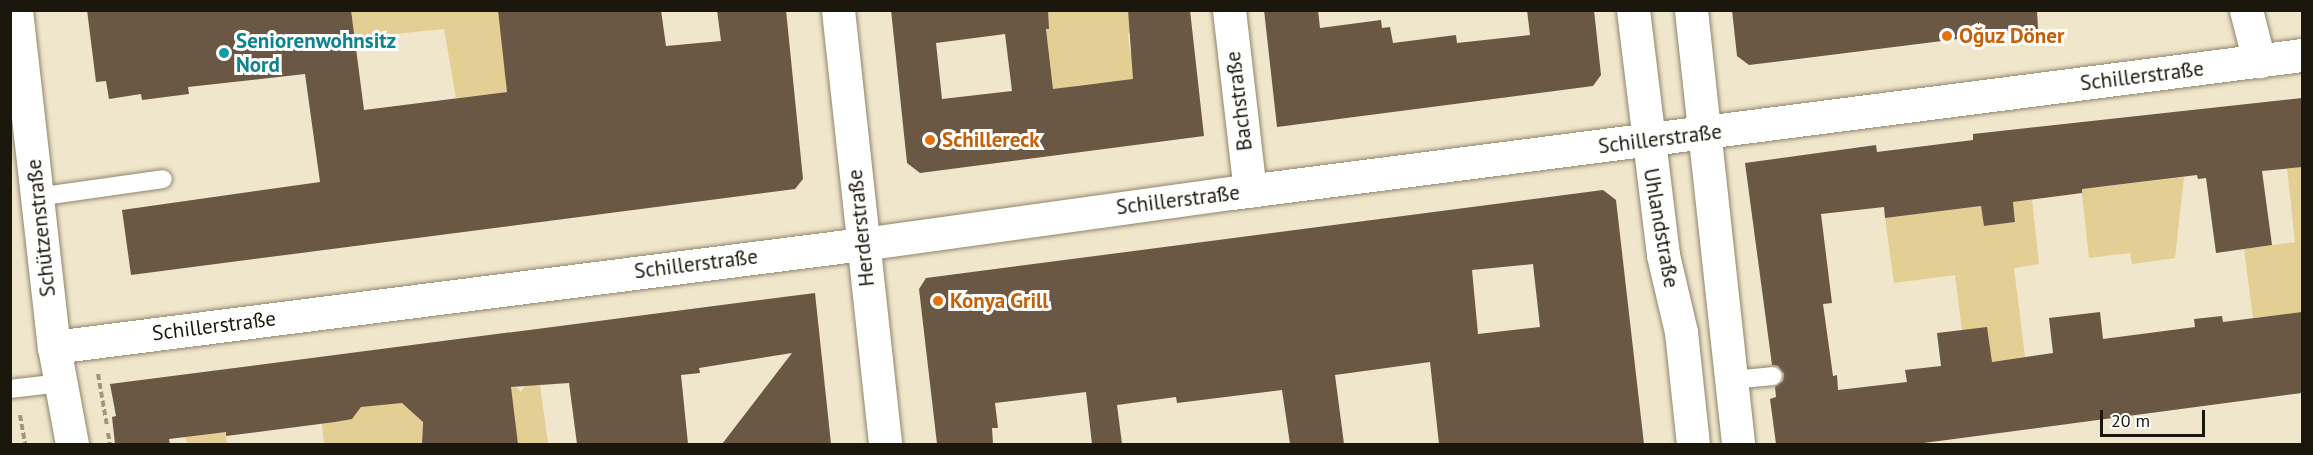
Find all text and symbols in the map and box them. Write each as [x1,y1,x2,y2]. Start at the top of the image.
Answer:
place label: Oğuz Döner [1959,23,2065,49]
place label: Seniorenwohnsitz Nord [236,28,396,78]
marker: Oğuz Döner [1940,29,1954,43]
marker: Seniorenwohnsitz Nord [217,46,231,60]
street label: Bachstraße [1220,50,1258,152]
street label: Schillerstraße [2079,56,2205,96]
street label: Schillerstraße [1597,119,1723,159]
place label: Schillereck [942,127,1040,153]
marker: Schillereck [923,133,937,147]
street label: Schützenstraße [21,158,61,298]
street label: Uhlandstraße [1638,166,1684,290]
street label: Herderstraße [842,168,880,288]
street label: Schillerstraße [1115,180,1241,220]
street label: Schillerstraße [633,244,759,284]
place label: Konya Grill [950,288,1049,314]
marker: Konya Grill [931,294,945,308]
street label: Schillerstraße [151,306,277,346]
scale bar [2103,398,2208,436]
text: 20 m [2111,409,2150,432]

